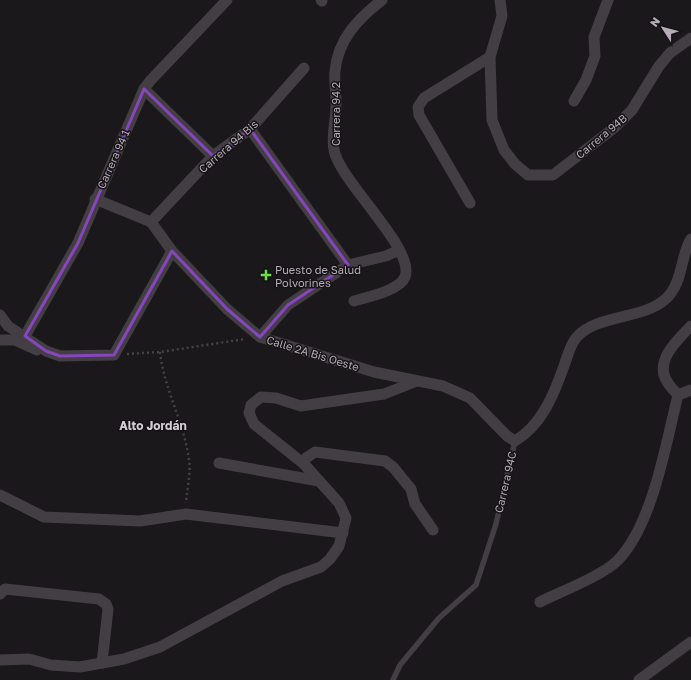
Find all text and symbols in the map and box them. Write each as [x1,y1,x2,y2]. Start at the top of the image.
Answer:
north arrow [643,8,683,48]
text: N [647,15,662,29]
street label: Carrera 94 2 [329,82,342,146]
street label: Carrera 94B [573,111,629,161]
street label: Carrera 94 Bis [196,117,260,175]
street label: Carrera 94 1 [94,128,132,190]
place label: Puesto de Salud Polvorines [275,263,361,289]
marker: Puesto de Salud Polvorines [260,269,272,281]
street label: Calle 2A Bis Oeste [265,333,361,373]
district label: Alto Jordán [119,418,187,433]
street label: Carrera 94C [492,450,518,514]

